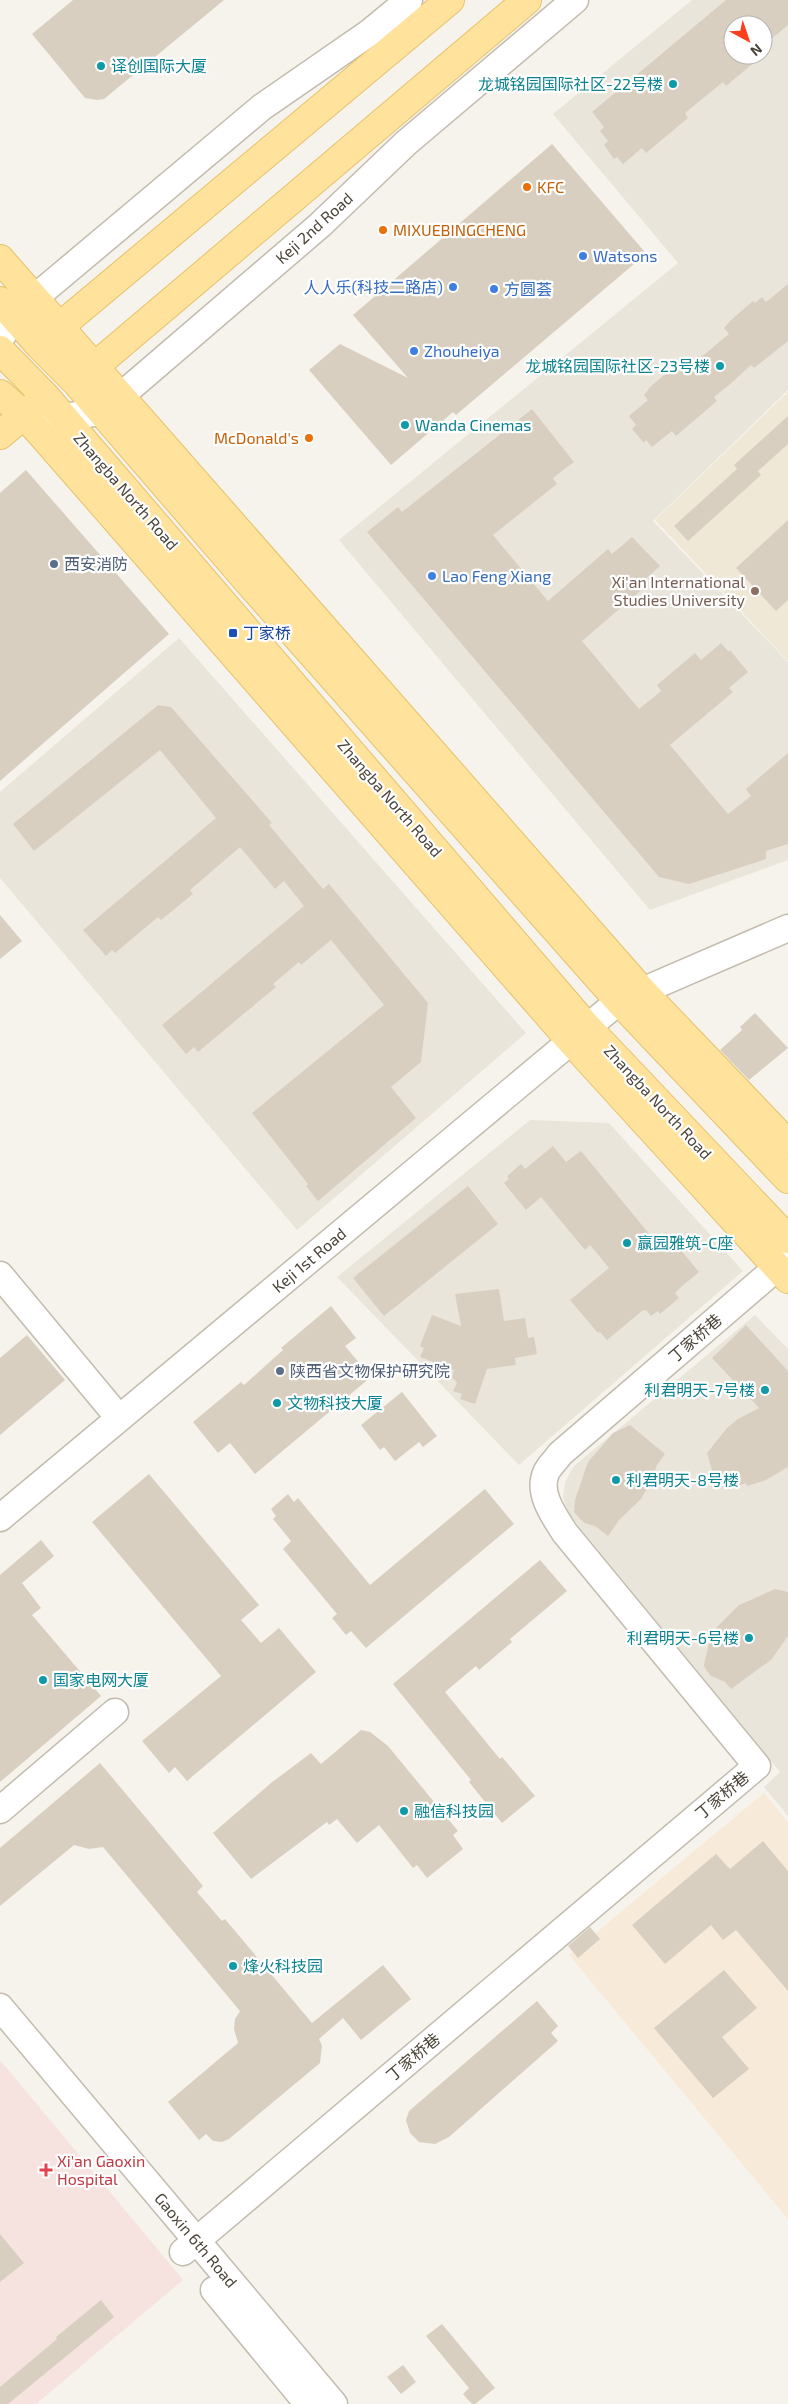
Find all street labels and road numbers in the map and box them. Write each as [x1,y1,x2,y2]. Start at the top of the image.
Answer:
street label: Keji 2nd Road [271,188,357,268]
street label: Zhangba North Road [70,428,183,553]
street label: Zhangba North Road [334,735,447,860]
street label: Zhangba North Road [600,1041,716,1163]
street label: Keji 1st Road [268,1223,350,1297]
street label: 丁家桥巷 [664,1309,725,1366]
street label: 丁家桥巷 [691,1767,752,1822]
street label: 丁家桥巷 [382,2029,443,2084]
street label: Gaoxin 6th Road [151,2188,242,2291]

